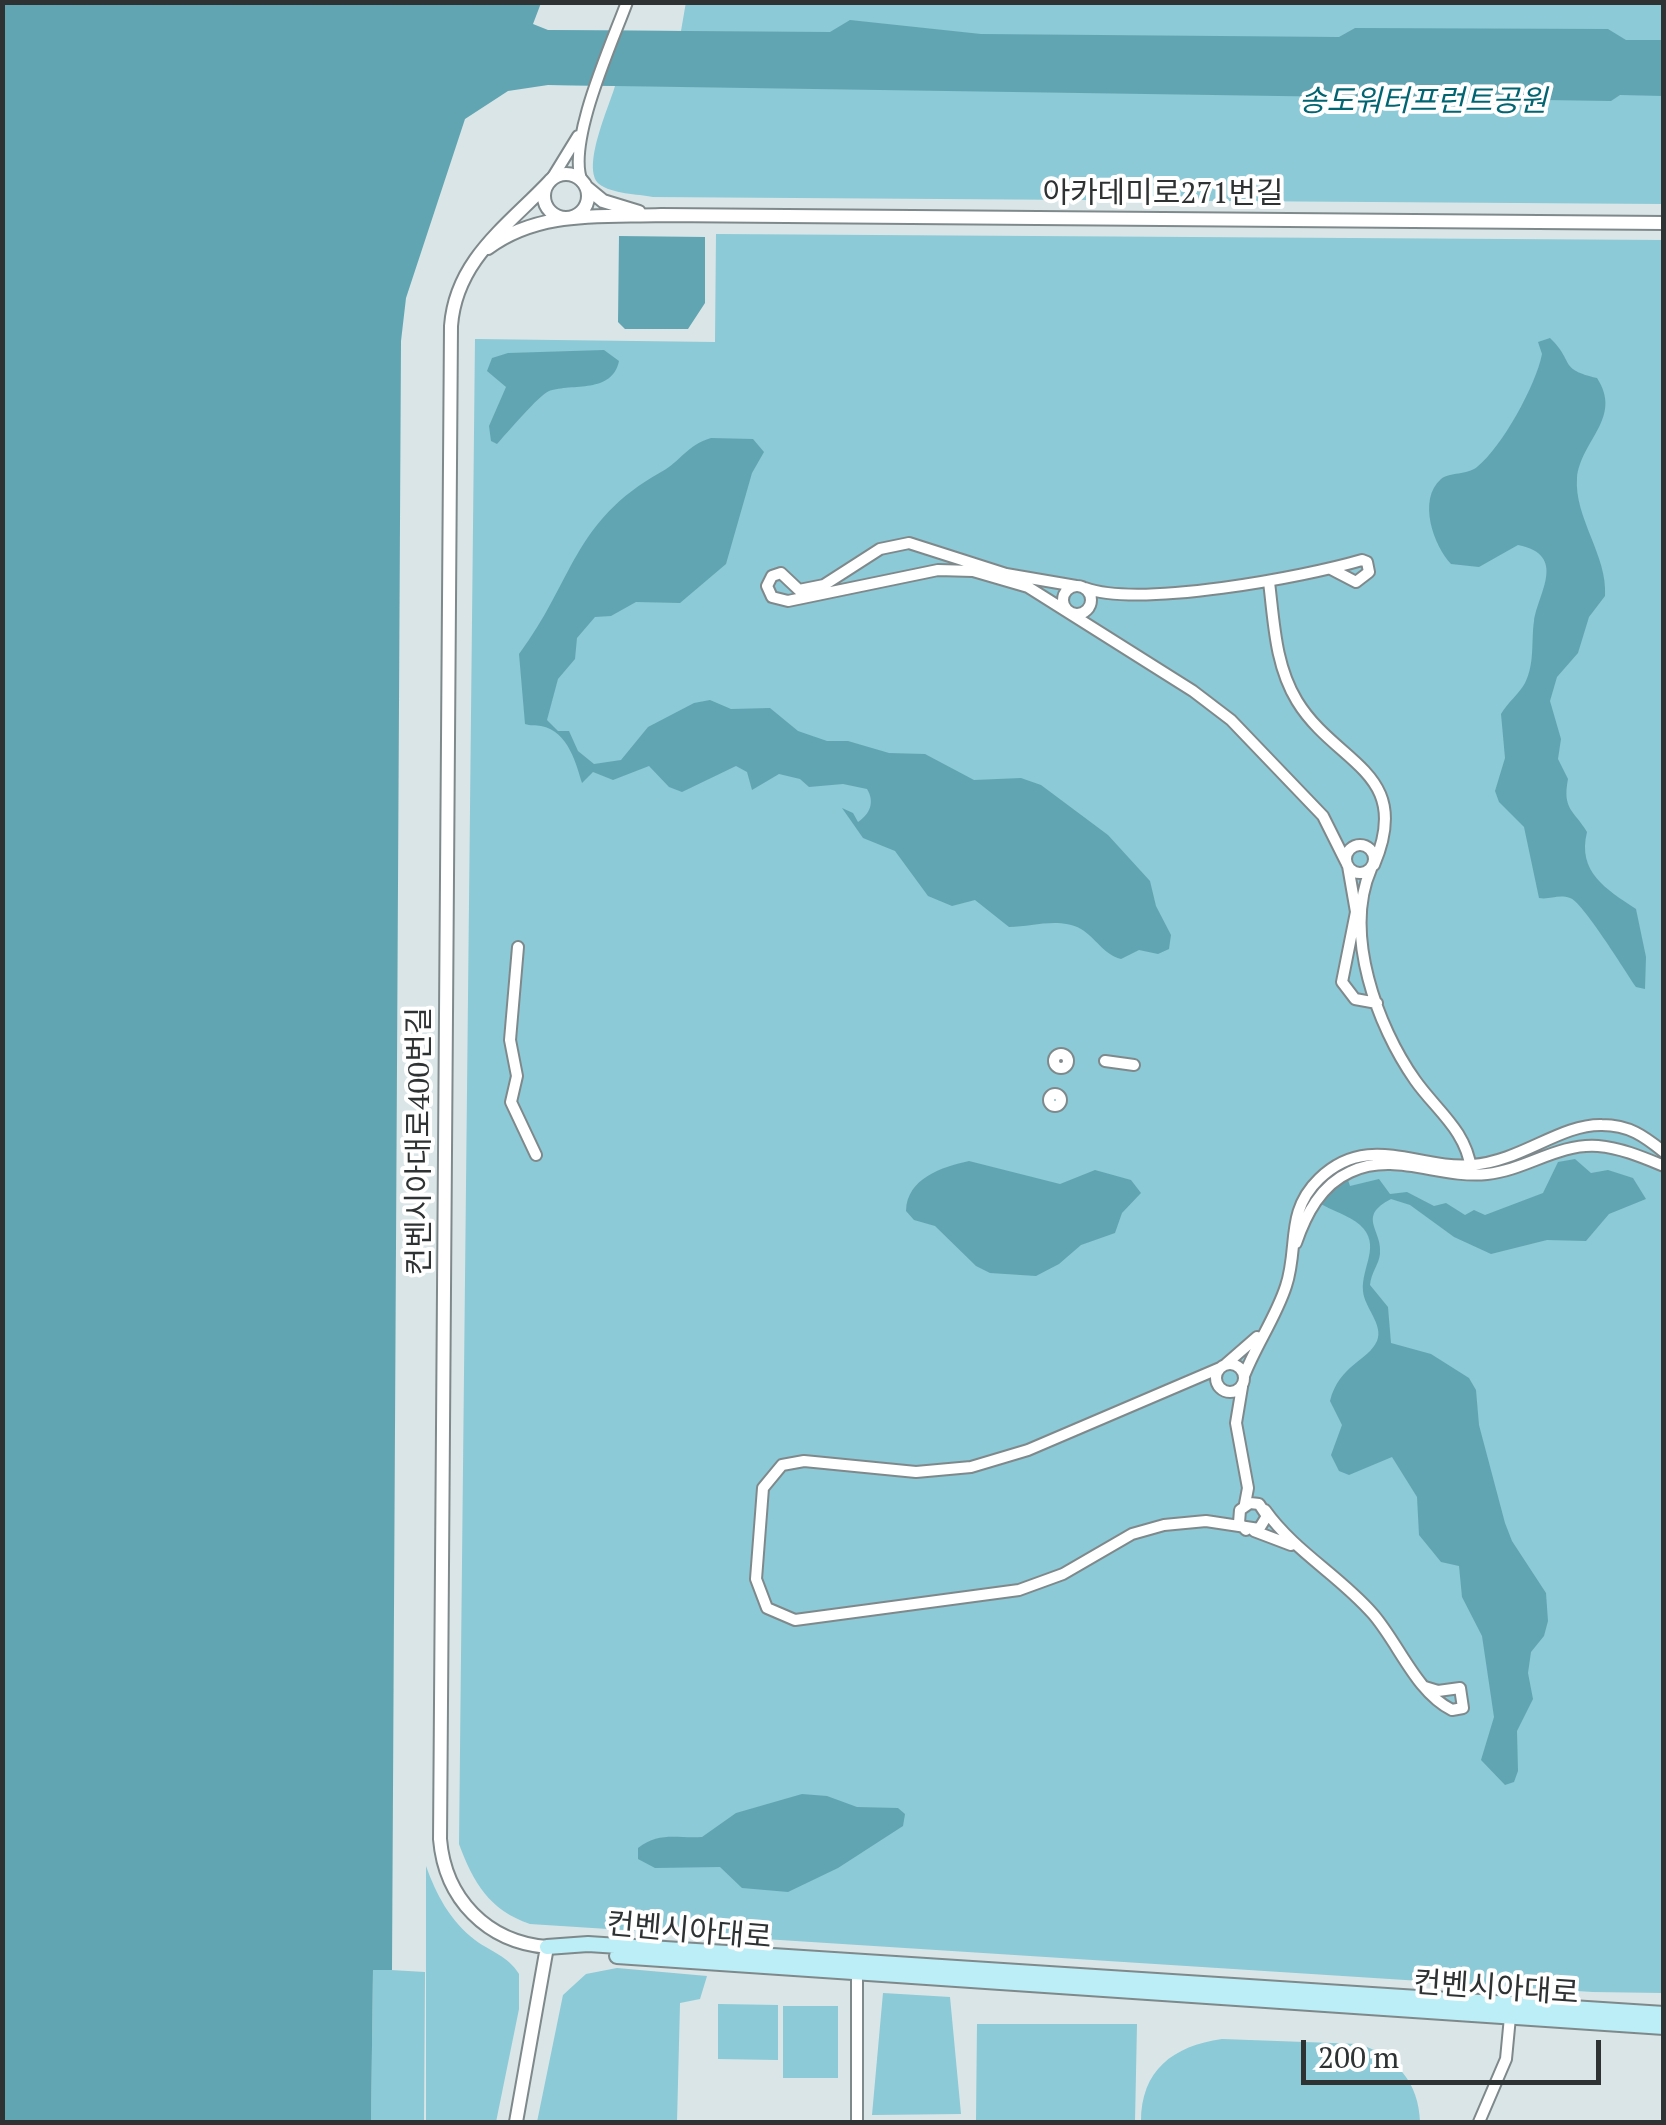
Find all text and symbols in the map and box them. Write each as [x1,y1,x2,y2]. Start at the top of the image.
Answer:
park label: 송도워터프런트공원 [1299,84,1547,120]
street label: 아카데미로271번길 [1042,176,1284,212]
street label: 컨벤시아대로400번길 [402,1007,438,1275]
street label: 컨벤시아대로 [605,1907,773,1957]
street label: 컨벤시아대로 [1412,1965,1580,2013]
scale bar [1306,2020,1606,2082]
text: 200 m [1318,2037,1399,2077]

